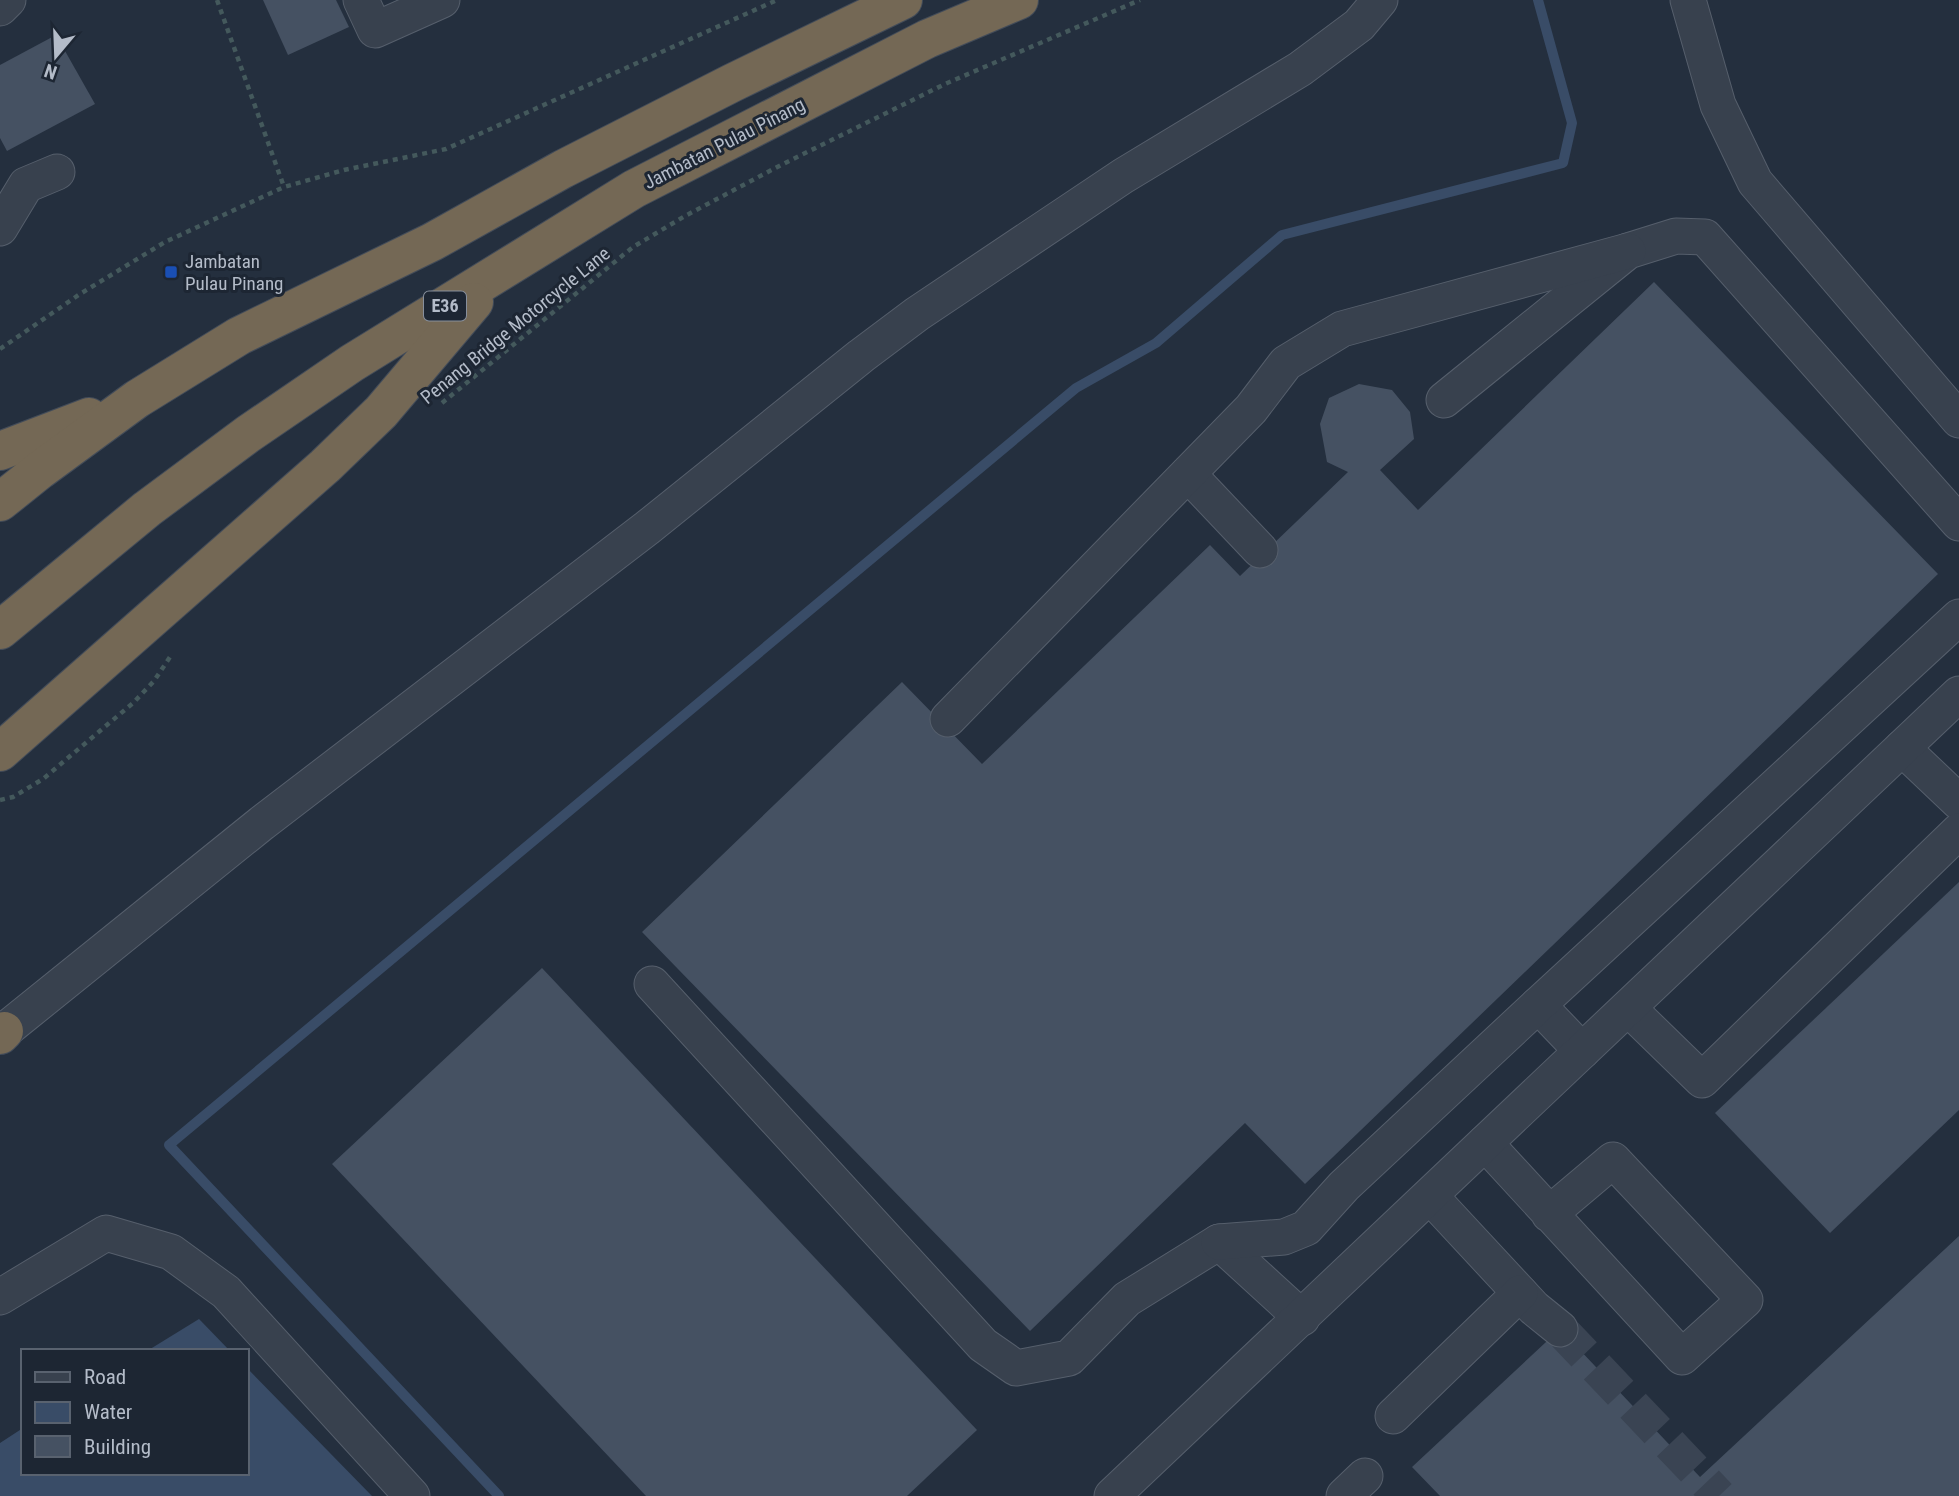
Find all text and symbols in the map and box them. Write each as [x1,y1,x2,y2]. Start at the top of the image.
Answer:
north arrow [21,21,91,91]
text: N [41,59,60,84]
street label: Jambatan Pulau Pinang [640,93,809,194]
street label: Penang Bridge Motorcycle Lane [416,242,615,409]
place label: Jambatan Pulau Pinang [185,250,284,295]
marker: Jambatan Pulau Pinang [163,264,179,280]
road number: E36 [424,292,466,320]
legend [21,1349,248,1475]
text: Road [84,1365,126,1389]
text: Water [84,1400,132,1424]
text: Building [84,1435,151,1459]

